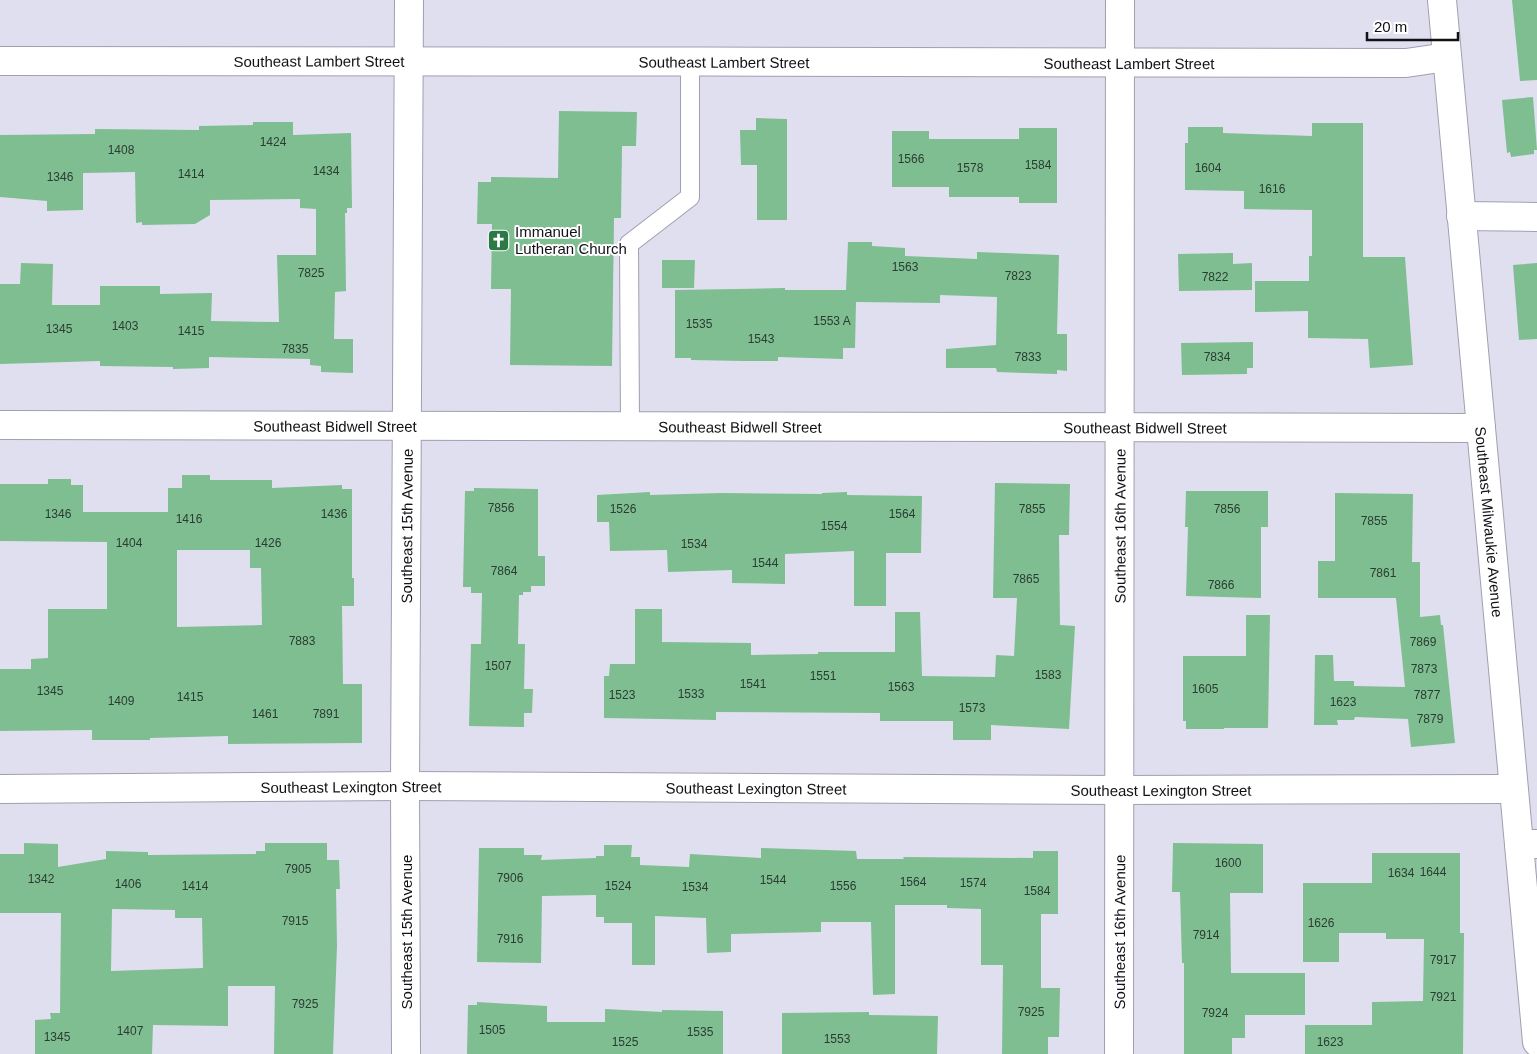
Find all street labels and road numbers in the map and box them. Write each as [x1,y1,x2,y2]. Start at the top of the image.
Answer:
street label: Southeast Lambert Street [234,52,405,69]
street label: Southeast Lambert Street [638,53,810,71]
street label: Southeast Lambert Street [1043,54,1215,72]
street label: Southeast Bidwell Street [253,417,418,434]
street label: Southeast Bidwell Street [658,418,823,435]
street label: Southeast Bidwell Street [1063,419,1228,436]
street label: Southeast Milwaukie Avenue [1472,426,1507,618]
street label: Southeast 15th Avenue [397,449,415,604]
street label: Southeast 16th Avenue [1111,449,1128,603]
street label: Southeast Lexington Street [260,777,442,796]
street label: Southeast Lexington Street [665,779,847,797]
street label: Southeast Lexington Street [1070,781,1252,799]
street label: Southeast 15th Avenue [398,855,415,1009]
street label: Southeast 16th Avenue [1111,855,1128,1009]

